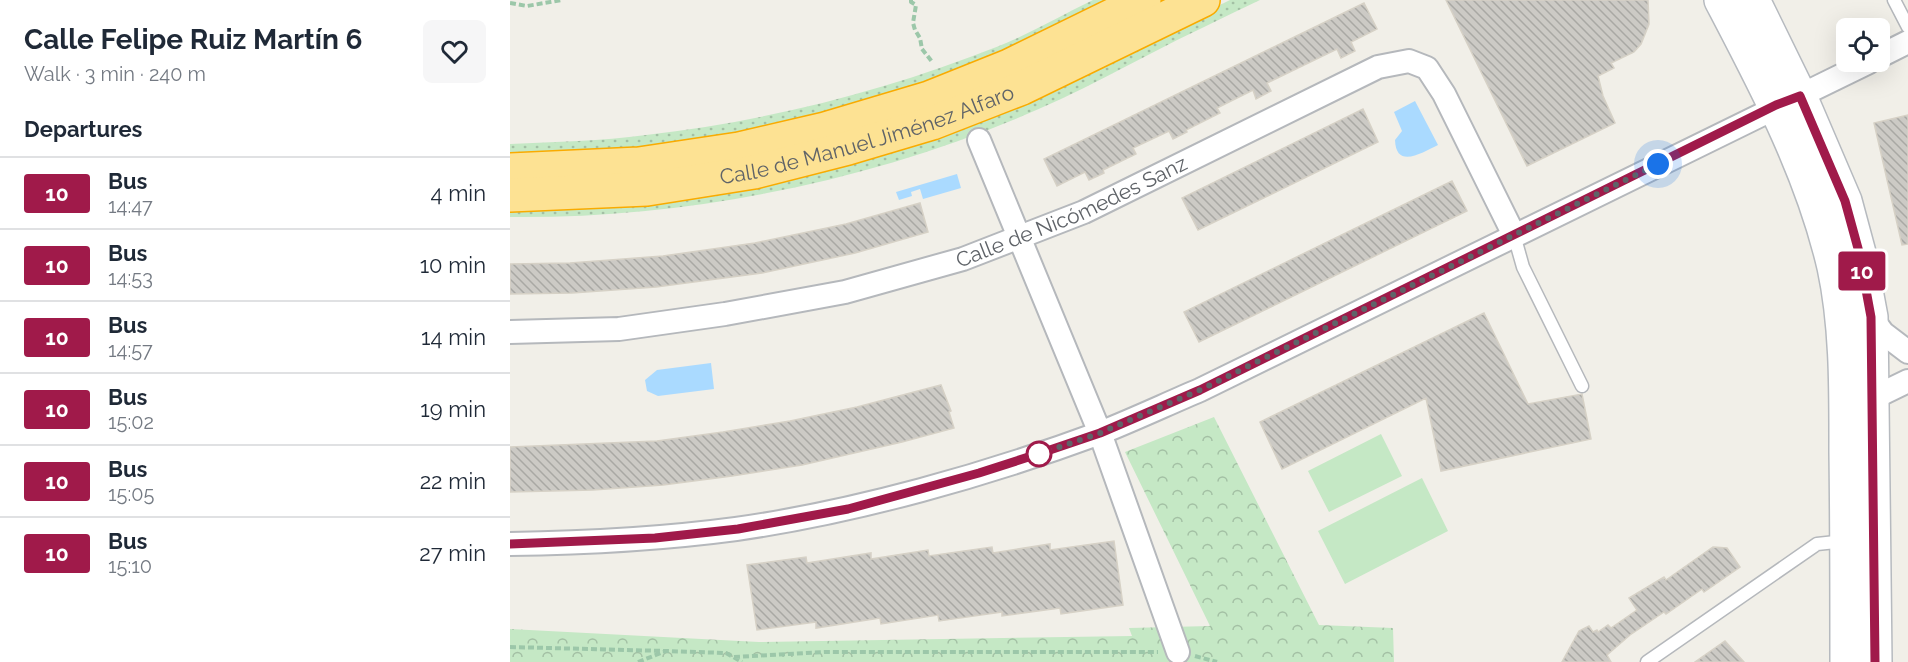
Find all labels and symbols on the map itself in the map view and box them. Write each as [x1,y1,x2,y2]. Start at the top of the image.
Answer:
street label: Calle de Manuel Jiménez Alfaro [718,79,1017,189]
your location [1643,149,1673,179]
street label: Calle de Nicómedes Sanz [952,150,1191,273]
line badge: 10 [1835,252,1889,290]
unlabelled marker [1026,441,1052,467]

